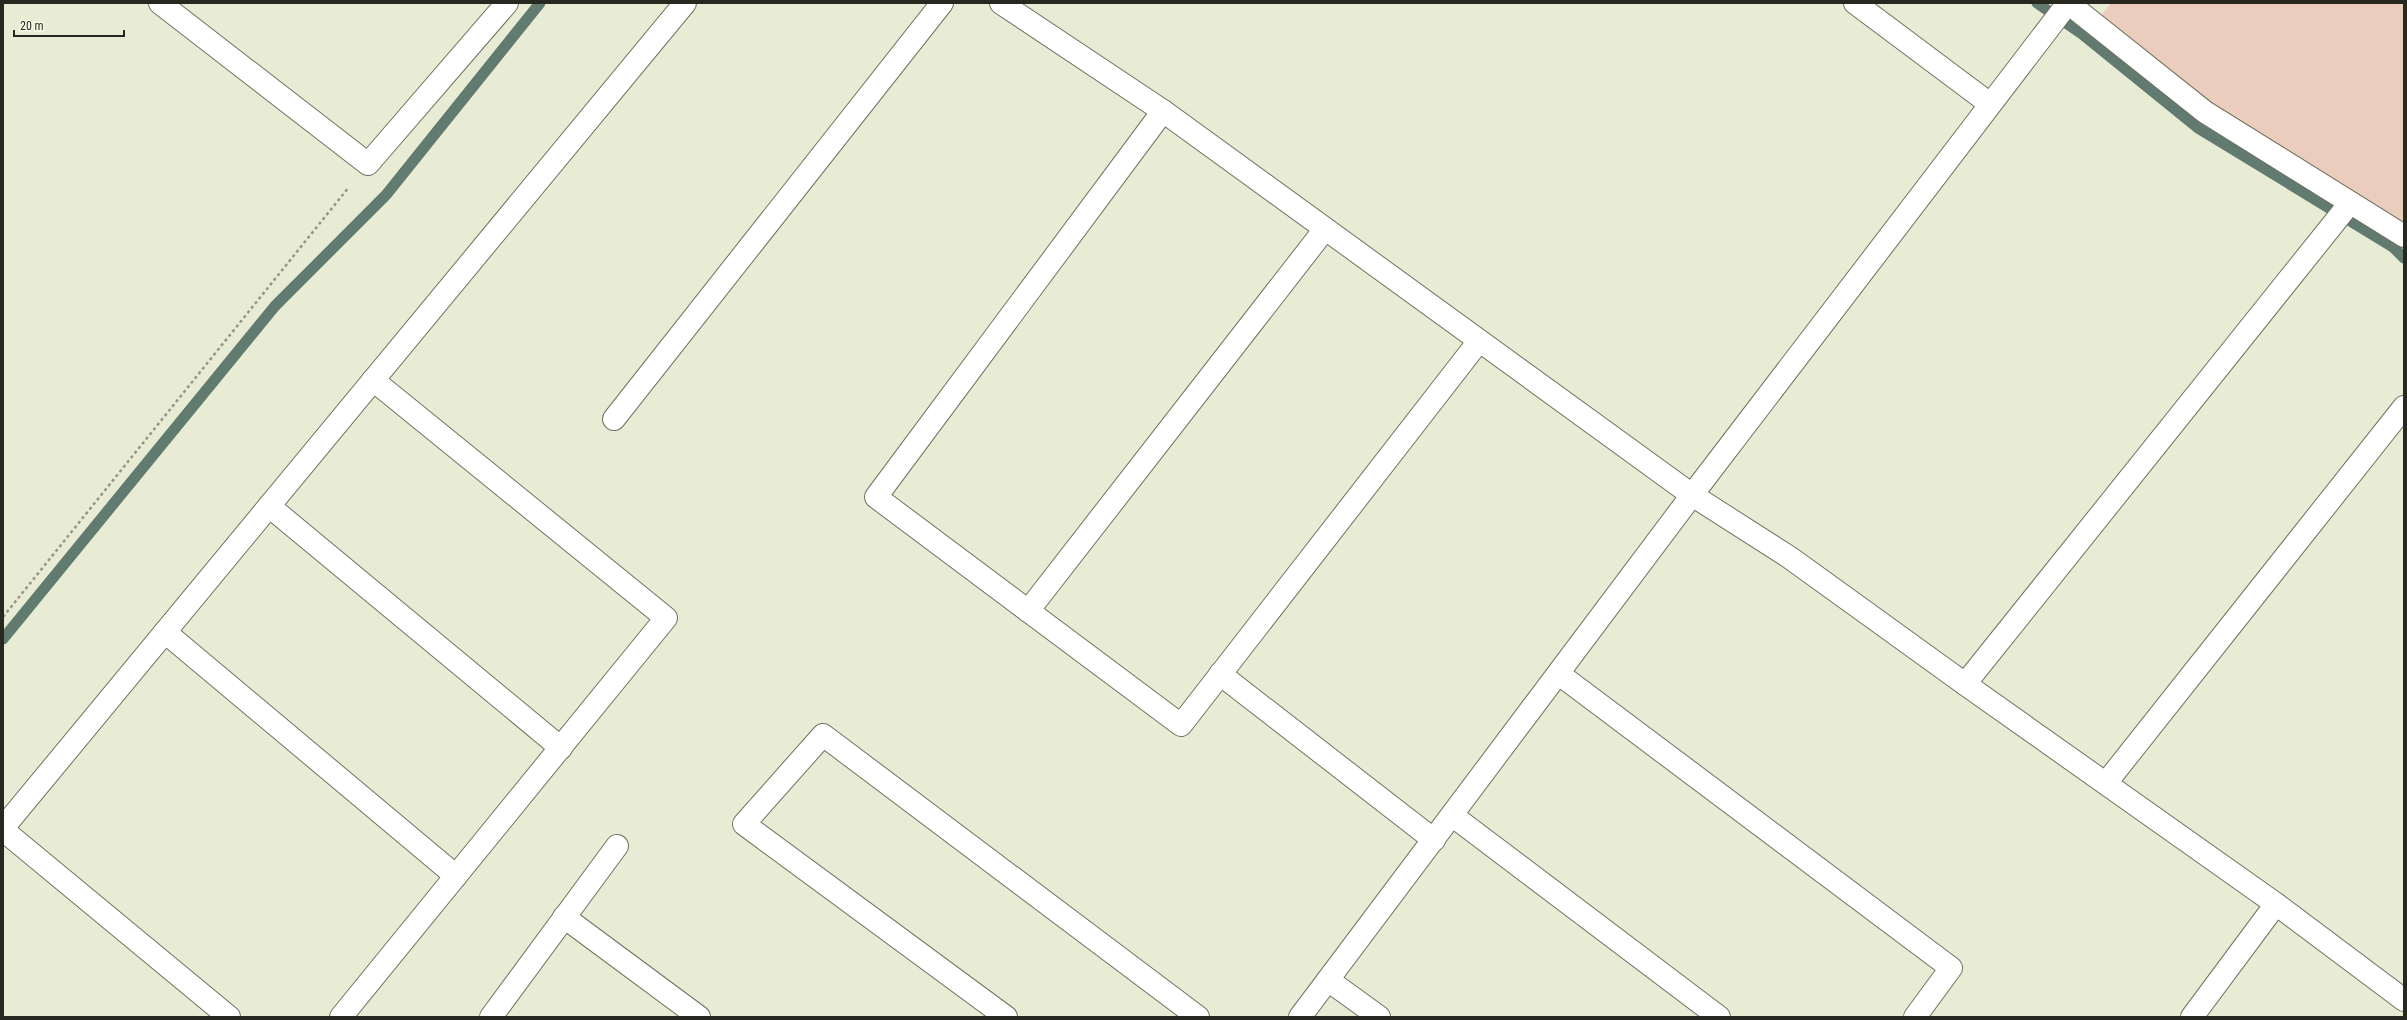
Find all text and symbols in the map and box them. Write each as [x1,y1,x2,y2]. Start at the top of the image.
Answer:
scale bar [14,12,124,38]
text: 20 m [20,19,44,33]

